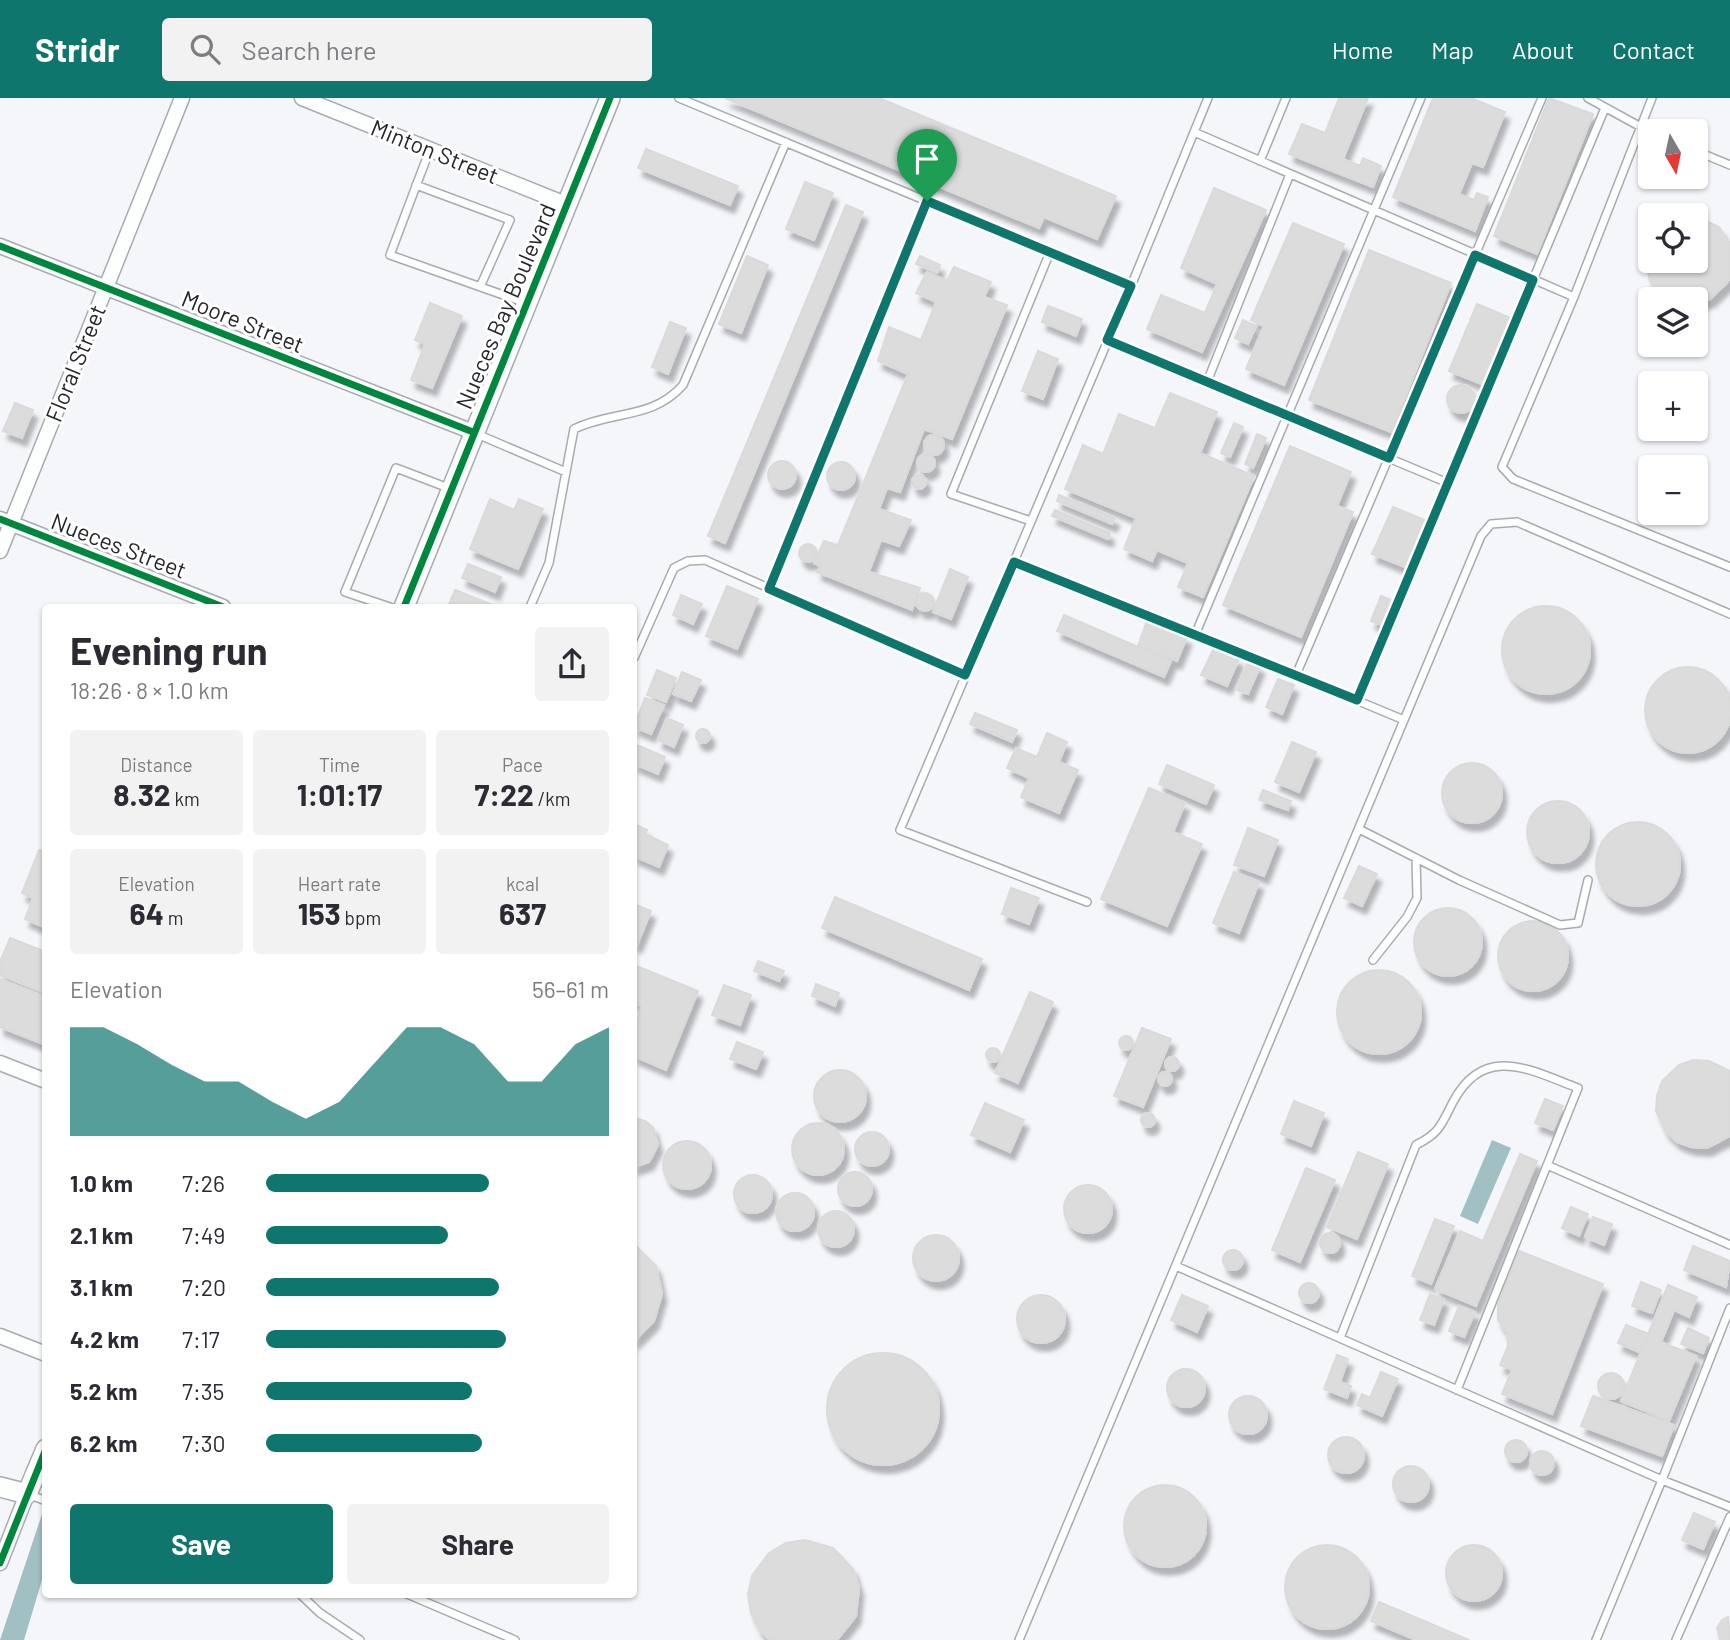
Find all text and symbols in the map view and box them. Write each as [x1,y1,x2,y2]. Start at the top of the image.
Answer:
search box [162,18,652,81]
text: Stridr [35,29,120,69]
icon: search [186,30,224,68]
text: Search here [242,34,377,65]
text: Home [1332,35,1393,64]
text: Map [1431,35,1474,64]
text: About [1512,35,1574,64]
text: Contact [1612,35,1695,64]
street label: Minton Street [367,113,503,189]
north arrow [1638,119,1708,189]
map controls [1638,119,1708,525]
pin [897,129,957,201]
icon: arrive [908,140,946,178]
street label: Nueces Bay Boulevard [449,199,561,413]
button: locate [1638,203,1708,273]
street label: Moore Street [178,284,308,358]
button: layers [1638,287,1708,357]
street label: Floral Street [39,300,111,426]
button: + [1638,371,1708,441]
button: − [1638,455,1708,525]
street label: Nueces Street [47,506,191,584]
text: Evening run [70,627,268,673]
button: share [535,627,609,701]
text: 18:26 · 8 × 1.0 km [70,676,229,704]
text: Distance [120,753,193,776]
text: Time [319,753,360,776]
text: Pace [502,753,543,776]
text: 8.32 [113,776,171,812]
text: 1:01:17 [297,776,382,812]
text: 7:22 [474,776,534,812]
text: km [171,787,200,810]
text: /km [534,787,571,810]
text: Elevation [118,872,195,895]
text: Heart rate [298,872,381,895]
text: kcal [506,872,539,895]
text: 64 [130,895,164,931]
text: 153 [298,895,341,931]
text: 637 [499,895,546,931]
text: m [164,906,183,929]
text: bpm [341,906,381,929]
text: Elevation [70,975,163,1003]
text: 56–61 m [532,975,609,1003]
text: 1.0 km [70,1169,133,1197]
text: 7:26 [182,1169,225,1197]
text: 2.1 km [70,1221,133,1249]
text: 7:49 [182,1221,225,1249]
text: 3.1 km [70,1273,133,1301]
text: 7:20 [182,1273,226,1301]
text: 4.2 km [70,1325,139,1353]
text: 7:17 [182,1325,220,1353]
text: 5.2 km [70,1377,138,1405]
text: 7:35 [182,1377,224,1405]
text: 6.2 km [70,1429,138,1457]
text: 7:30 [182,1429,226,1457]
button: Save [70,1504,333,1584]
button: Share [347,1504,609,1584]

